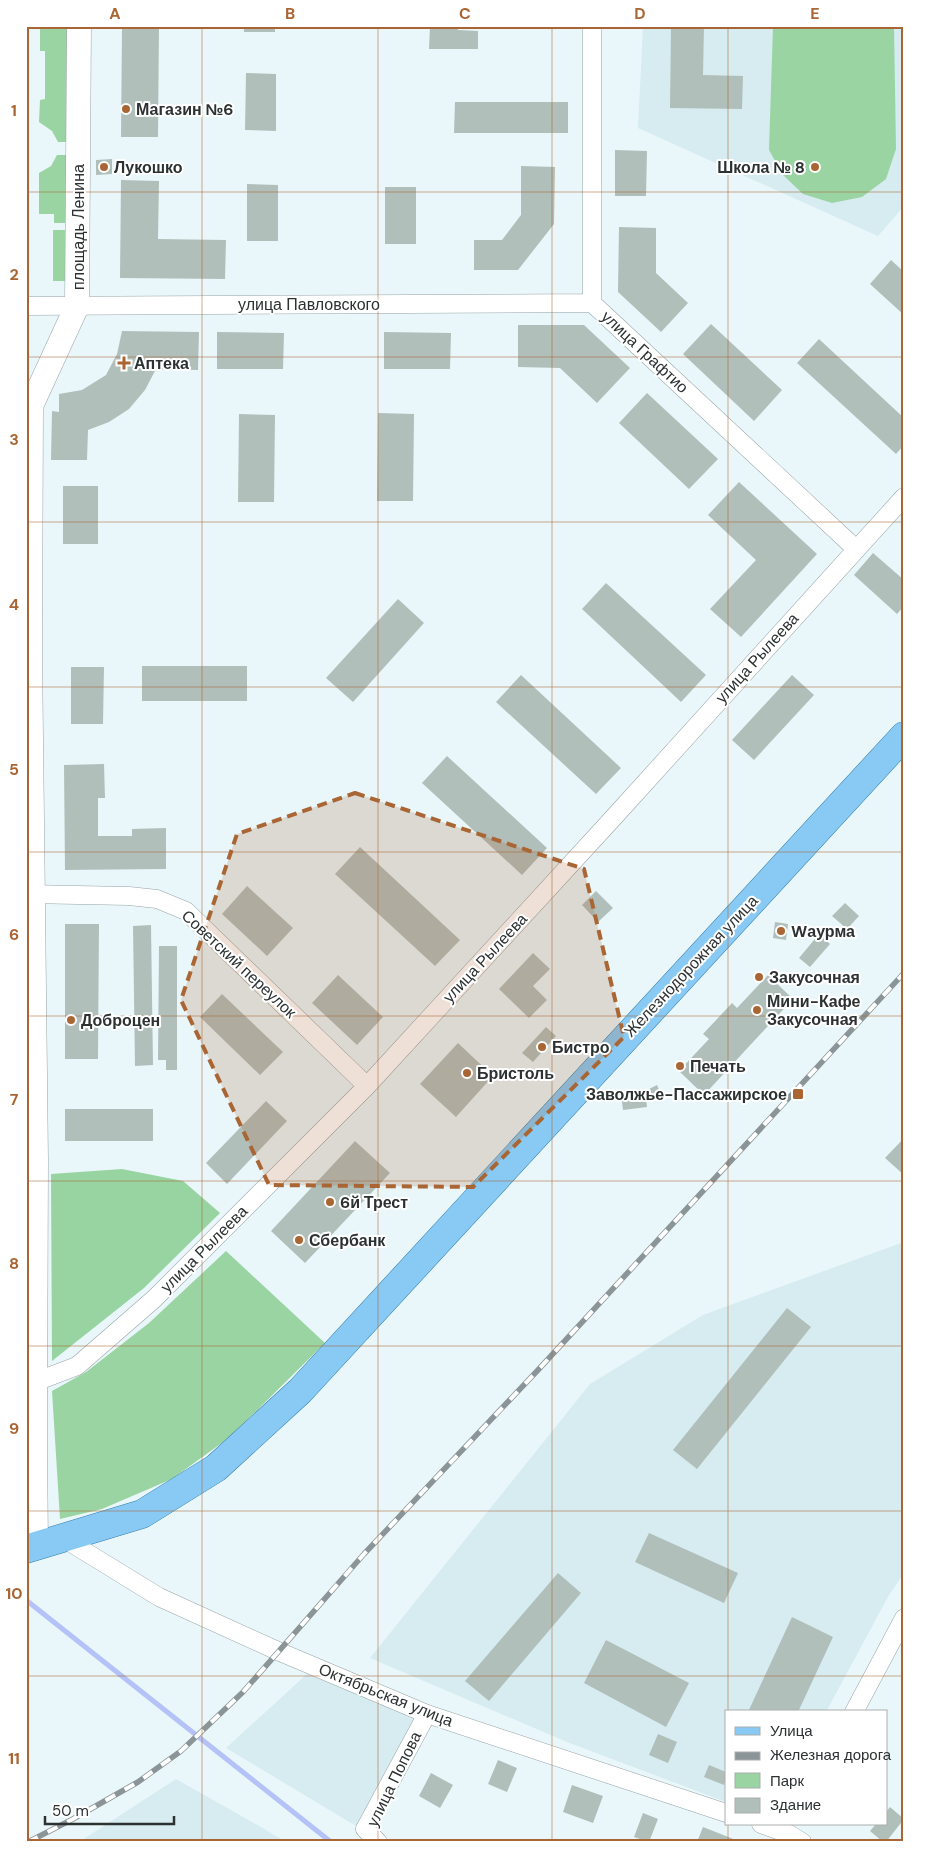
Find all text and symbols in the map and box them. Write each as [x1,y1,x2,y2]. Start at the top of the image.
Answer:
text: A [109,3,121,24]
text: B [285,3,295,24]
text: C [459,3,471,24]
text: D [634,3,646,24]
text: E [810,3,820,24]
place label: Магазин №6 [136,99,233,120]
text: 1 [11,100,17,121]
marker: Магазин №6 [120,103,132,115]
place label: Лукошко [114,157,183,178]
place label: Школа № 8 [717,157,805,178]
marker: Лукошко [98,161,110,173]
marker: Школа № 8 [809,161,821,173]
street label: площадь Ленина [68,164,89,290]
text: 2 [9,264,19,285]
street label: улица Павловского [238,294,380,315]
street label: улица Графтио [597,306,693,398]
place label: Аптека [134,353,189,374]
marker: Аптека [118,357,130,369]
text: 3 [9,429,19,450]
text: 4 [9,594,19,615]
street label: улица Рылеева [711,608,803,708]
text: 5 [9,759,19,780]
street label: Железнодорожная улица [620,890,762,1041]
street label: Советский переулок [177,905,302,1023]
street label: улица Рылеева [438,909,532,1007]
place label: Wаурма [791,921,855,942]
text: 6 [9,924,19,945]
marker: Wаурма [775,925,787,937]
place label: Закусочная [769,967,860,988]
marker: Закусочная [753,971,765,983]
place label: Мини-Кафе Закусочная [767,991,861,1030]
marker: Мини-Кафе Закусочная [751,1004,763,1016]
place label: Доброцен [81,1010,160,1031]
marker: Доброцен [65,1014,77,1026]
place label: Бистро [552,1037,610,1058]
marker: Бистро [536,1041,548,1053]
place label: Печать [690,1056,746,1077]
marker: Печать [674,1060,686,1072]
place label: Бристоль [477,1063,554,1084]
marker: Бристоль [461,1067,473,1079]
place label: Заволжье-Пассажирское [586,1084,787,1105]
marker: Заволжье-Пассажирское [791,1087,805,1101]
text: 7 [10,1089,19,1110]
place label: 6й Трест [340,1192,408,1213]
marker: 6й Трест [324,1196,336,1208]
street label: улица Рылеева [156,1201,252,1297]
place label: Сбербанк [309,1230,386,1251]
marker: Сбербанк [293,1234,305,1246]
text: 8 [9,1253,19,1274]
text: 9 [9,1418,19,1439]
text: 10 [5,1583,23,1604]
street label: Октябрьская улица [316,1658,456,1732]
legend [725,1710,888,1826]
text: Улица [770,1721,813,1741]
street label: улица Попова [362,1728,426,1830]
text: Железная дорога [770,1745,892,1765]
text: 11 [8,1748,20,1769]
text: Парк [770,1771,804,1791]
scale bar [45,1793,174,1825]
text: Здание [770,1795,821,1815]
text: 50 m [52,1801,89,1821]

